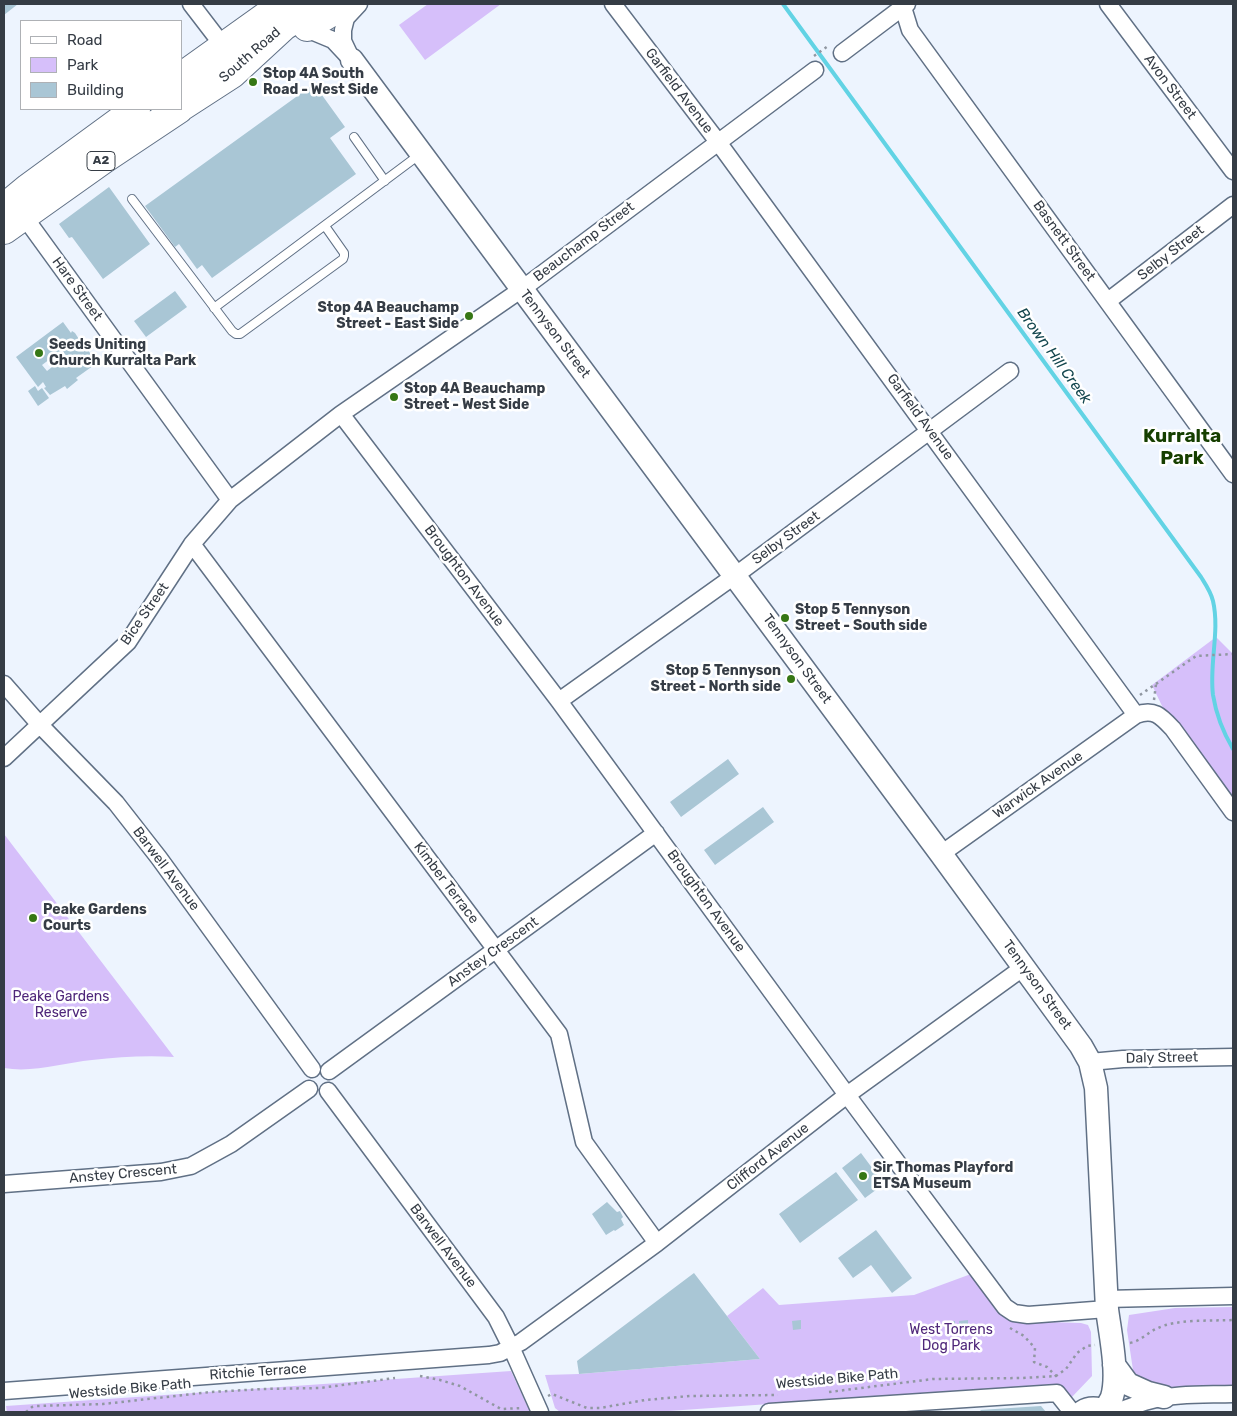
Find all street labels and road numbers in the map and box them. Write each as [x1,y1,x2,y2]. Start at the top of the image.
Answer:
street label: South Road [216,24,284,86]
street label: Garfield Avenue [642,45,716,137]
street label: Avon Street [1140,51,1200,123]
road number: A2 [87,152,115,170]
street label: Basnett Street [1029,197,1099,285]
street label: Beauchamp Street [530,199,638,285]
street label: Selby Street [1134,222,1208,284]
street label: Hare Street [48,254,106,324]
street label: Tennyson Street [516,286,594,382]
street label: Garfield Avenue [883,371,957,463]
street label: Selby Street [749,508,823,568]
street label: Broughton Avenue [421,522,507,630]
street label: Bice Street [117,580,173,648]
street label: Tennyson Street [759,611,835,707]
street label: Warwick Avenue [990,748,1086,822]
street label: Barwell Avenue [129,824,203,914]
street label: Kimber Terrace [410,839,482,927]
street label: Broughton Avenue [663,847,749,955]
street label: Anstey Crescent [444,913,542,991]
street label: Tennyson Street [999,937,1075,1033]
street label: Daly Street [1126,1049,1198,1067]
street label: Clifford Avenue [724,1120,812,1194]
street label: Anstey Crescent [68,1161,178,1187]
street label: Barwell Avenue [406,1201,480,1291]
street label: Ritchie Terrace [209,1360,307,1384]
street label: Westside Bike Path [775,1365,899,1393]
street label: Westside Bike Path [68,1375,192,1403]

